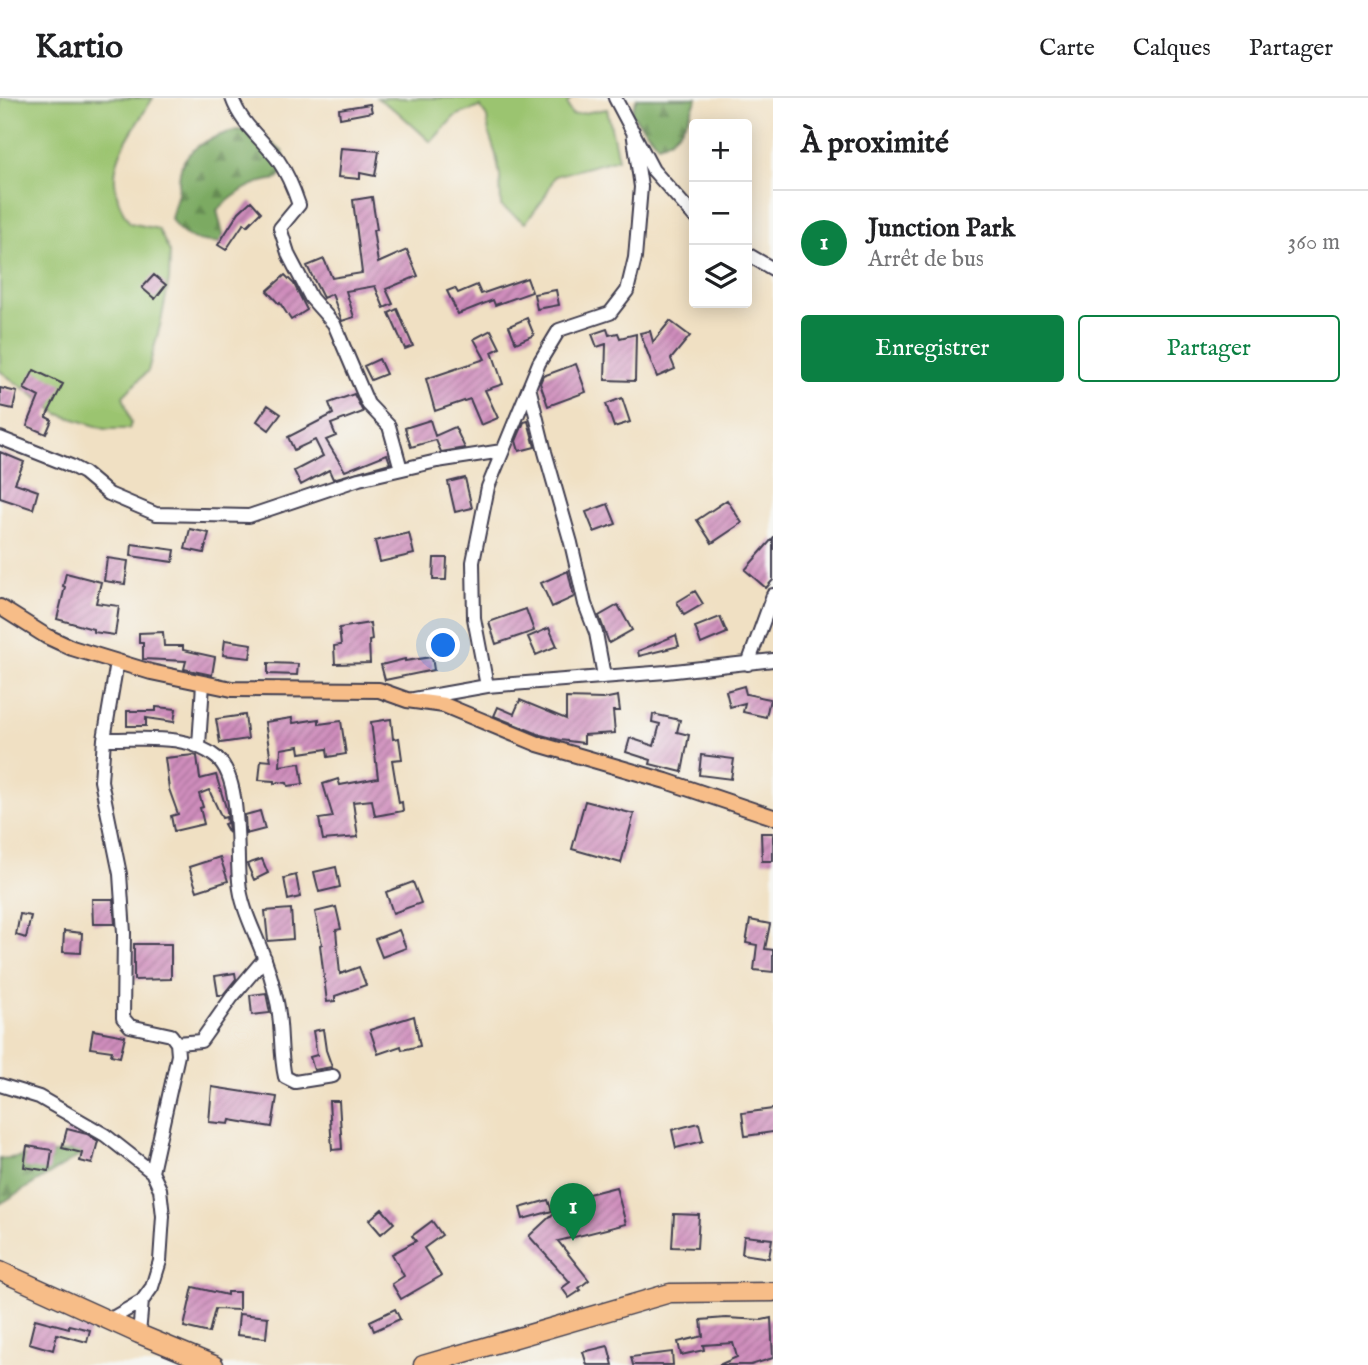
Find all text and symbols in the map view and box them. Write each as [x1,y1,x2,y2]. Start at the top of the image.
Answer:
text: Kartio [35,27,123,69]
text: Carte [1039,33,1095,64]
text: Calques [1133,33,1211,64]
text: Partager [1249,33,1333,64]
map controls [689,119,752,308]
button: + [689,119,752,182]
text: À proximité [801,125,949,163]
button: − [689,182,752,245]
text: Junction Park [868,212,1015,245]
text: 1 [820,228,828,257]
text: 360 m [1288,228,1340,257]
button: layers [689,245,752,308]
text: Arrêt de bus [868,245,984,274]
button: Enregistrer [801,315,1064,382]
button: Partager [1078,315,1340,382]
your location [426,628,460,662]
pin: 1 [550,1183,596,1241]

